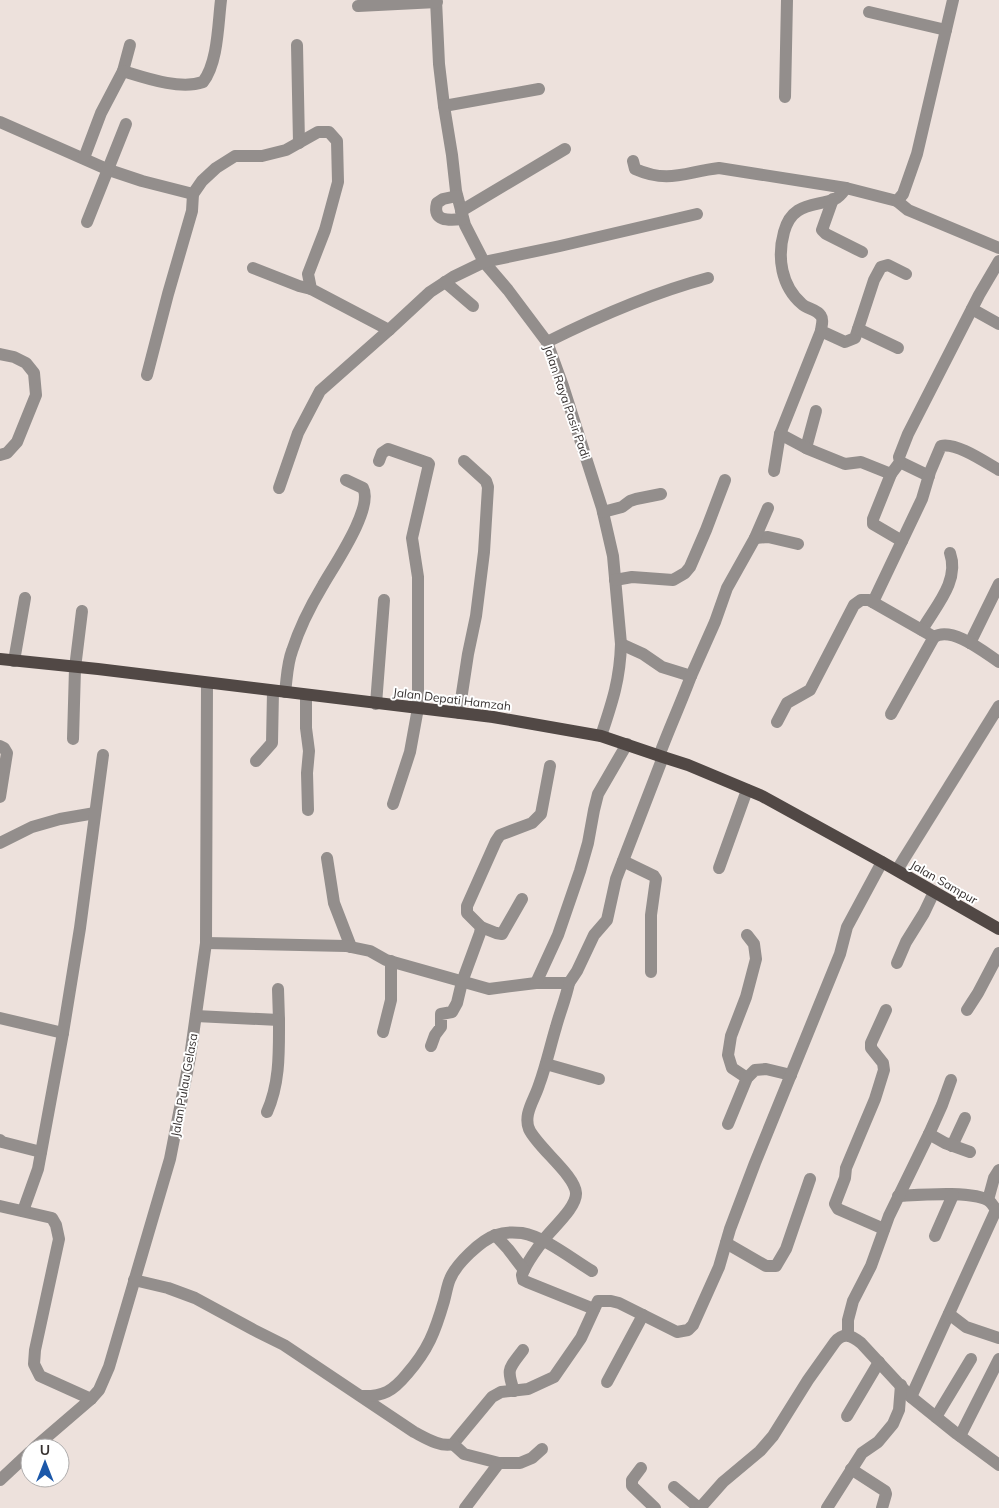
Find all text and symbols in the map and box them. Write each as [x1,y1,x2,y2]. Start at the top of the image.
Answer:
street label: Jalan Raya Pasir Padi [541,343,594,461]
street label: Jalan Depati Hamzah [392,684,512,714]
street label: Jalan Sampur [908,857,981,908]
street label: Jalan Pulau Gelasa [168,1032,200,1138]
north arrow [20,1438,70,1488]
text: U [40,1441,50,1459]

